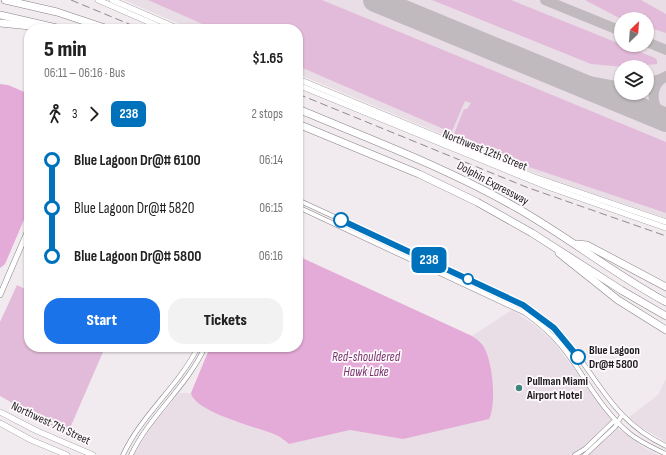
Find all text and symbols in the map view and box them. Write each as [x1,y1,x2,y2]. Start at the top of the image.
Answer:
north arrow [614,12,654,52]
map controls [614,12,654,100]
text: 5 min [44,36,87,63]
text: $1.65 [252,49,283,68]
button: layers [614,60,654,100]
text: 06:11 – 06:16 · Bus [44,65,125,81]
icon: walk [44,103,66,125]
icon: forward [83,103,105,125]
text: 238 [119,105,138,122]
text: 3 [72,106,77,122]
text: 2 stops [252,106,283,122]
street label: Northwest 12th Street [440,127,530,174]
text: Blue Lagoon Dr@# 6100 [74,151,201,170]
text: 06:14 [259,152,283,168]
street label: Dolphin Expressway [454,158,532,209]
text: Blue Lagoon Dr@# 5820 [74,199,194,218]
text: 06:15 [259,200,283,216]
unlabelled marker [333,212,349,228]
text: Blue Lagoon Dr@# 5800 [74,247,201,266]
line badge: 238 [406,247,452,273]
text: 06:16 [259,248,283,264]
text: 238 [419,251,439,268]
unlabelled marker [462,273,474,285]
button: Start [44,298,160,344]
button: Tickets [168,298,283,344]
place label: Blue Lagoon Dr@# 5800 [589,343,640,372]
water label: Red-shouldered Hawk Lake [332,349,401,380]
marker: Blue Lagoon Dr@# 5800 [570,349,586,365]
place label: Pullman Miami Airport Hotel [526,374,588,403]
marker: Pullman Miami Airport Hotel [514,383,524,393]
street label: Northwest 7th Street [9,399,93,449]

